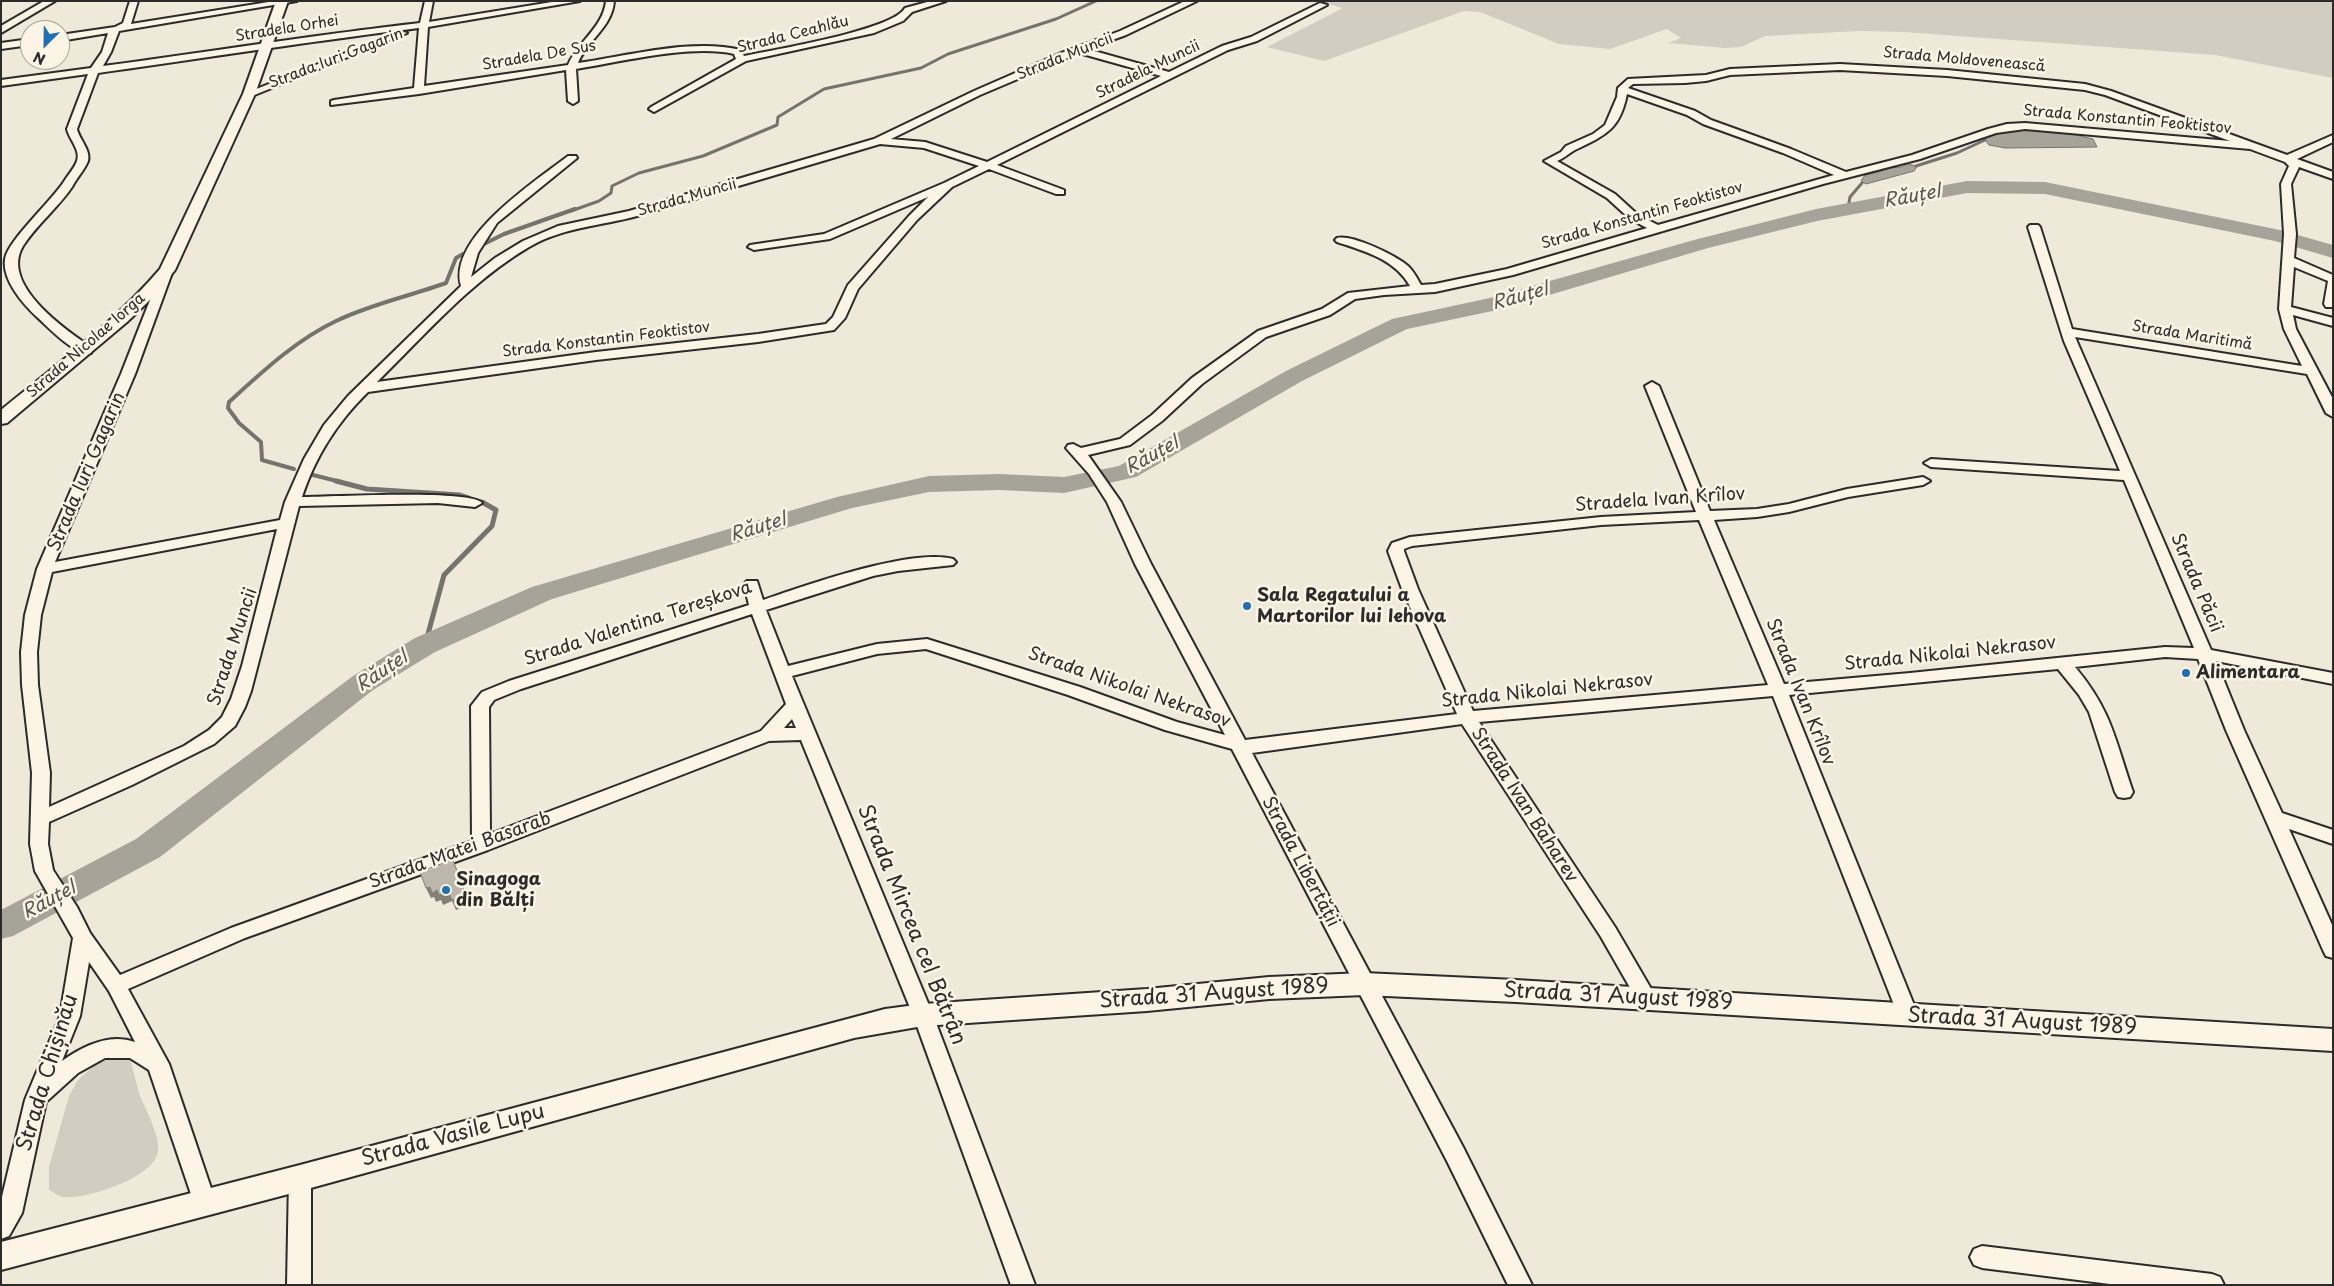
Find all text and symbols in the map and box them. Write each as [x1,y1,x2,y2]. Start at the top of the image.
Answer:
street label: Stradela Orhei [234,12,340,46]
street label: Strada Ceahlău [735,12,851,58]
north arrow [20,20,70,70]
street label: Strada Iuri Gagarin [266,25,406,93]
street label: Strada Muncii [1014,29,1116,85]
street label: Stradela De Sus [481,37,597,75]
street label: Stradela Muncii [1093,37,1203,103]
street label: Strada Moldovenească [1882,44,2046,76]
text: N [30,47,49,70]
street label: Strada Konstantin Feoktistov [2022,102,2232,138]
street label: Strada Muncii [635,175,739,221]
street label: Strada Konstantin Feoktistov [1539,179,1745,253]
water label: Răuțel [1882,181,1942,213]
water label: Răuțel [1489,279,1551,315]
street label: Strada Nicolae Iorga [23,290,149,402]
street label: Strada Konstantin Feoktistov [501,318,711,362]
street label: Strada Maritimă [2131,318,2253,354]
street label: Strada Iuri Gagarin [44,389,130,555]
water label: Răuțel [1121,433,1183,479]
street label: Stradela Ivan Krîlov [1574,483,1746,517]
water label: Răuțel [727,509,789,547]
street label: Strada Păcii [2165,530,2227,636]
street label: Strada Valentina Tereșkova [521,577,755,671]
street label: Strada Muncii [204,585,262,709]
place label: Sala Regatului a Martorilor lui Iehova [1257,585,1446,628]
marker: Sala Regatului a Martorilor lui Iehova [1241,600,1253,612]
street label: Strada Ivan Krîlov [1761,615,1839,769]
street label: Strada Nikolai Nekrasov [1843,632,2057,676]
street label: Strada Nikolai Nekrasov [1025,643,1233,733]
water label: Răuțel [352,647,412,697]
place label: Alimentara [2196,662,2300,684]
marker: Alimentara [2180,667,2192,679]
street label: Strada Nikolai Nekrasov [1440,669,1654,713]
street label: Strada Ivan Baharev [1466,724,1582,886]
street label: Strada Libertății [1257,793,1343,931]
street label: Strada Mircea cel Bătrân [851,801,971,1049]
street label: Strada Matei Basarab [366,808,554,894]
place label: Sinagoga din Bălți [456,869,541,912]
water label: Răuțel [18,878,80,924]
marker: Sinagoga din Bălți [440,884,452,896]
street label: Strada 31 August 1989 [1098,973,1330,1015]
street label: Strada 31 August 1989 [1503,978,1733,1016]
street label: Strada Chișinău [12,991,84,1155]
street label: Strada 31 August 1989 [1907,1003,2137,1041]
street label: Strada Vasile Lupu [358,1099,548,1173]

